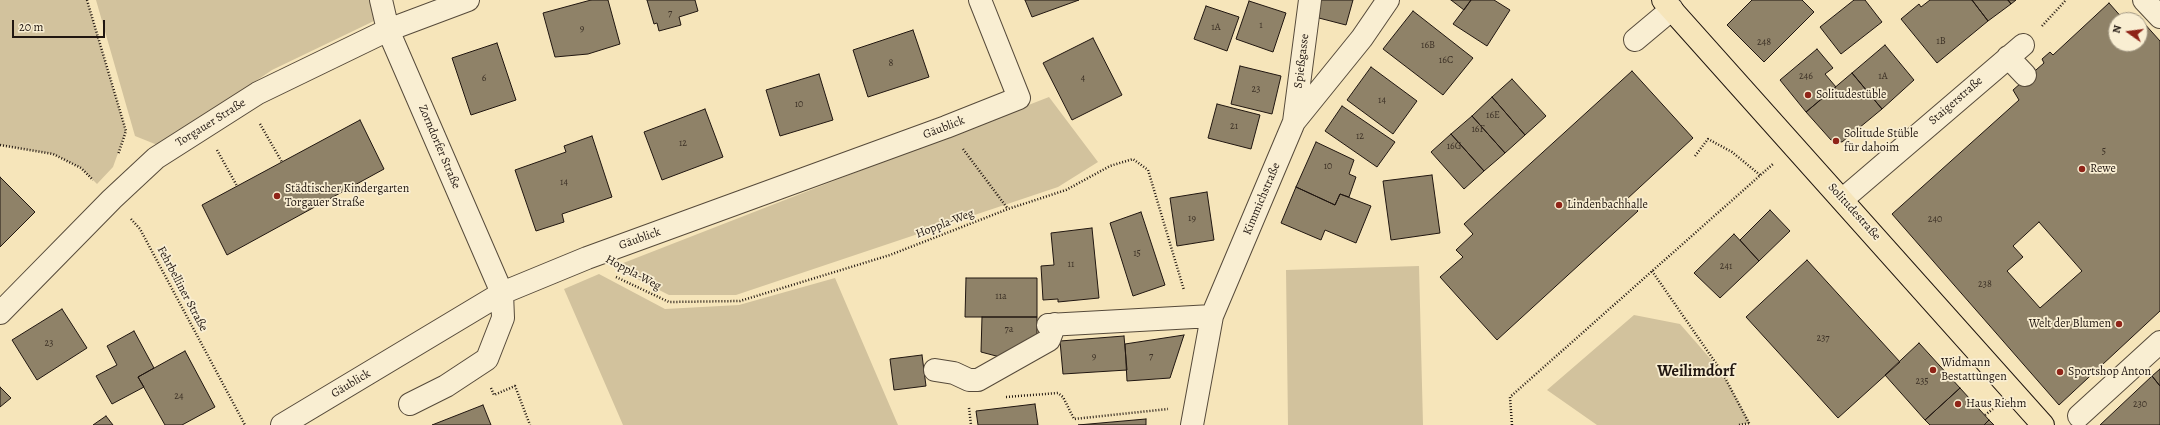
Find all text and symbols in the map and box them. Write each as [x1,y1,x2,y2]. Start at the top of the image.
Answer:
house number: 7 [668,8,672,20]
scale bar [14,12,107,38]
north arrow [2108,12,2148,52]
text: 20 m [19,19,43,35]
house number: 1 [1259,20,1263,32]
house number: 1A [1211,22,1221,34]
house number: 9 [580,23,584,35]
text: N [2109,24,2125,35]
street label: Spießgasse [1292,33,1312,89]
house number: 1B [1936,36,1946,48]
house number: 248 [1757,37,1771,49]
house number: 16B [1421,40,1435,52]
house number: 16C [1439,55,1453,67]
house number: 8 [889,58,893,70]
house number: 246 [1799,71,1813,83]
house number: 1A [1878,71,1888,83]
house number: 6 [482,73,486,85]
house number: 4 [1081,73,1085,85]
street label: Staigerstraße [1926,74,1986,128]
house number: 23 [1252,84,1260,96]
place label: Solitudestüble [1816,88,1886,102]
marker: Solitudestüble [1803,90,1813,100]
house number: 14 [1378,95,1386,107]
street label: Torgauer Straße [173,96,249,150]
house number: 10 [795,99,803,111]
street label: Zorndorfer Straße [415,103,463,191]
house number: 16E [1486,110,1500,122]
street label: Gäublick [921,113,967,143]
house number: 21 [1230,121,1238,133]
house number: 16F [1471,124,1485,136]
place label: Solitude Stüble für dahoim [1844,127,1918,155]
house number: 12 [1356,131,1364,143]
marker: Solitude Stüble für dahoim [1831,136,1841,146]
house number: 12 [679,138,687,150]
house number: 16G [1447,141,1461,153]
house number: 5 [2102,146,2106,158]
street label: Kimmichstraße [1240,161,1284,237]
house number: 10 [1324,161,1332,173]
place label: Rewe [2090,162,2116,176]
marker: Rewe [2077,164,2087,174]
house number: 14 [560,177,568,189]
street label: Solitudestraße [1825,180,1883,244]
place label: Städtischer Kindergarten Torgauer Straße [285,182,409,210]
marker: Städtischer Kindergarten Torgauer Straße [272,191,282,201]
place label: Lindenbachhalle [1567,198,1648,212]
marker: Lindenbachhalle [1554,200,1564,210]
street label: Hoppla-Weg [914,206,976,242]
house number: 19 [1188,213,1196,225]
house number: 240 [1928,214,1942,226]
street label: Gäublick [617,225,663,253]
street label: Fehrbelliner Straße [153,244,211,334]
house number: 15 [1133,248,1141,260]
street label: Hoppla-Weg [603,252,663,294]
house number: 11 [1068,259,1074,271]
house number: 241 [1720,261,1732,273]
house number: 238 [1978,279,1992,291]
house number: 11a [995,291,1007,303]
place label: Welt der Blumen [2029,317,2111,331]
marker: Welt der Blumen [2114,319,2124,329]
house number: 7a [1005,324,1013,336]
house number: 237 [1816,333,1830,345]
house number: 23 [45,338,53,350]
house number: 9 [1092,351,1096,363]
house number: 7 [1149,351,1153,363]
place label: Widmann Bestattungen [1941,356,2007,384]
district label: Weilimdorf [1657,362,1735,382]
marker: Widmann Bestattungen [1928,365,1938,375]
place label: Sportshop Anton [2068,365,2151,379]
street label: Gäublick [329,367,373,401]
marker: Sportshop Anton [2055,367,2065,377]
house number: 235 [1915,376,1929,388]
house number: 24 [174,391,184,403]
place label: Haus Riehm [1966,397,2026,411]
marker: Haus Riehm [1953,399,1963,409]
house number: 230 [2133,399,2147,411]

